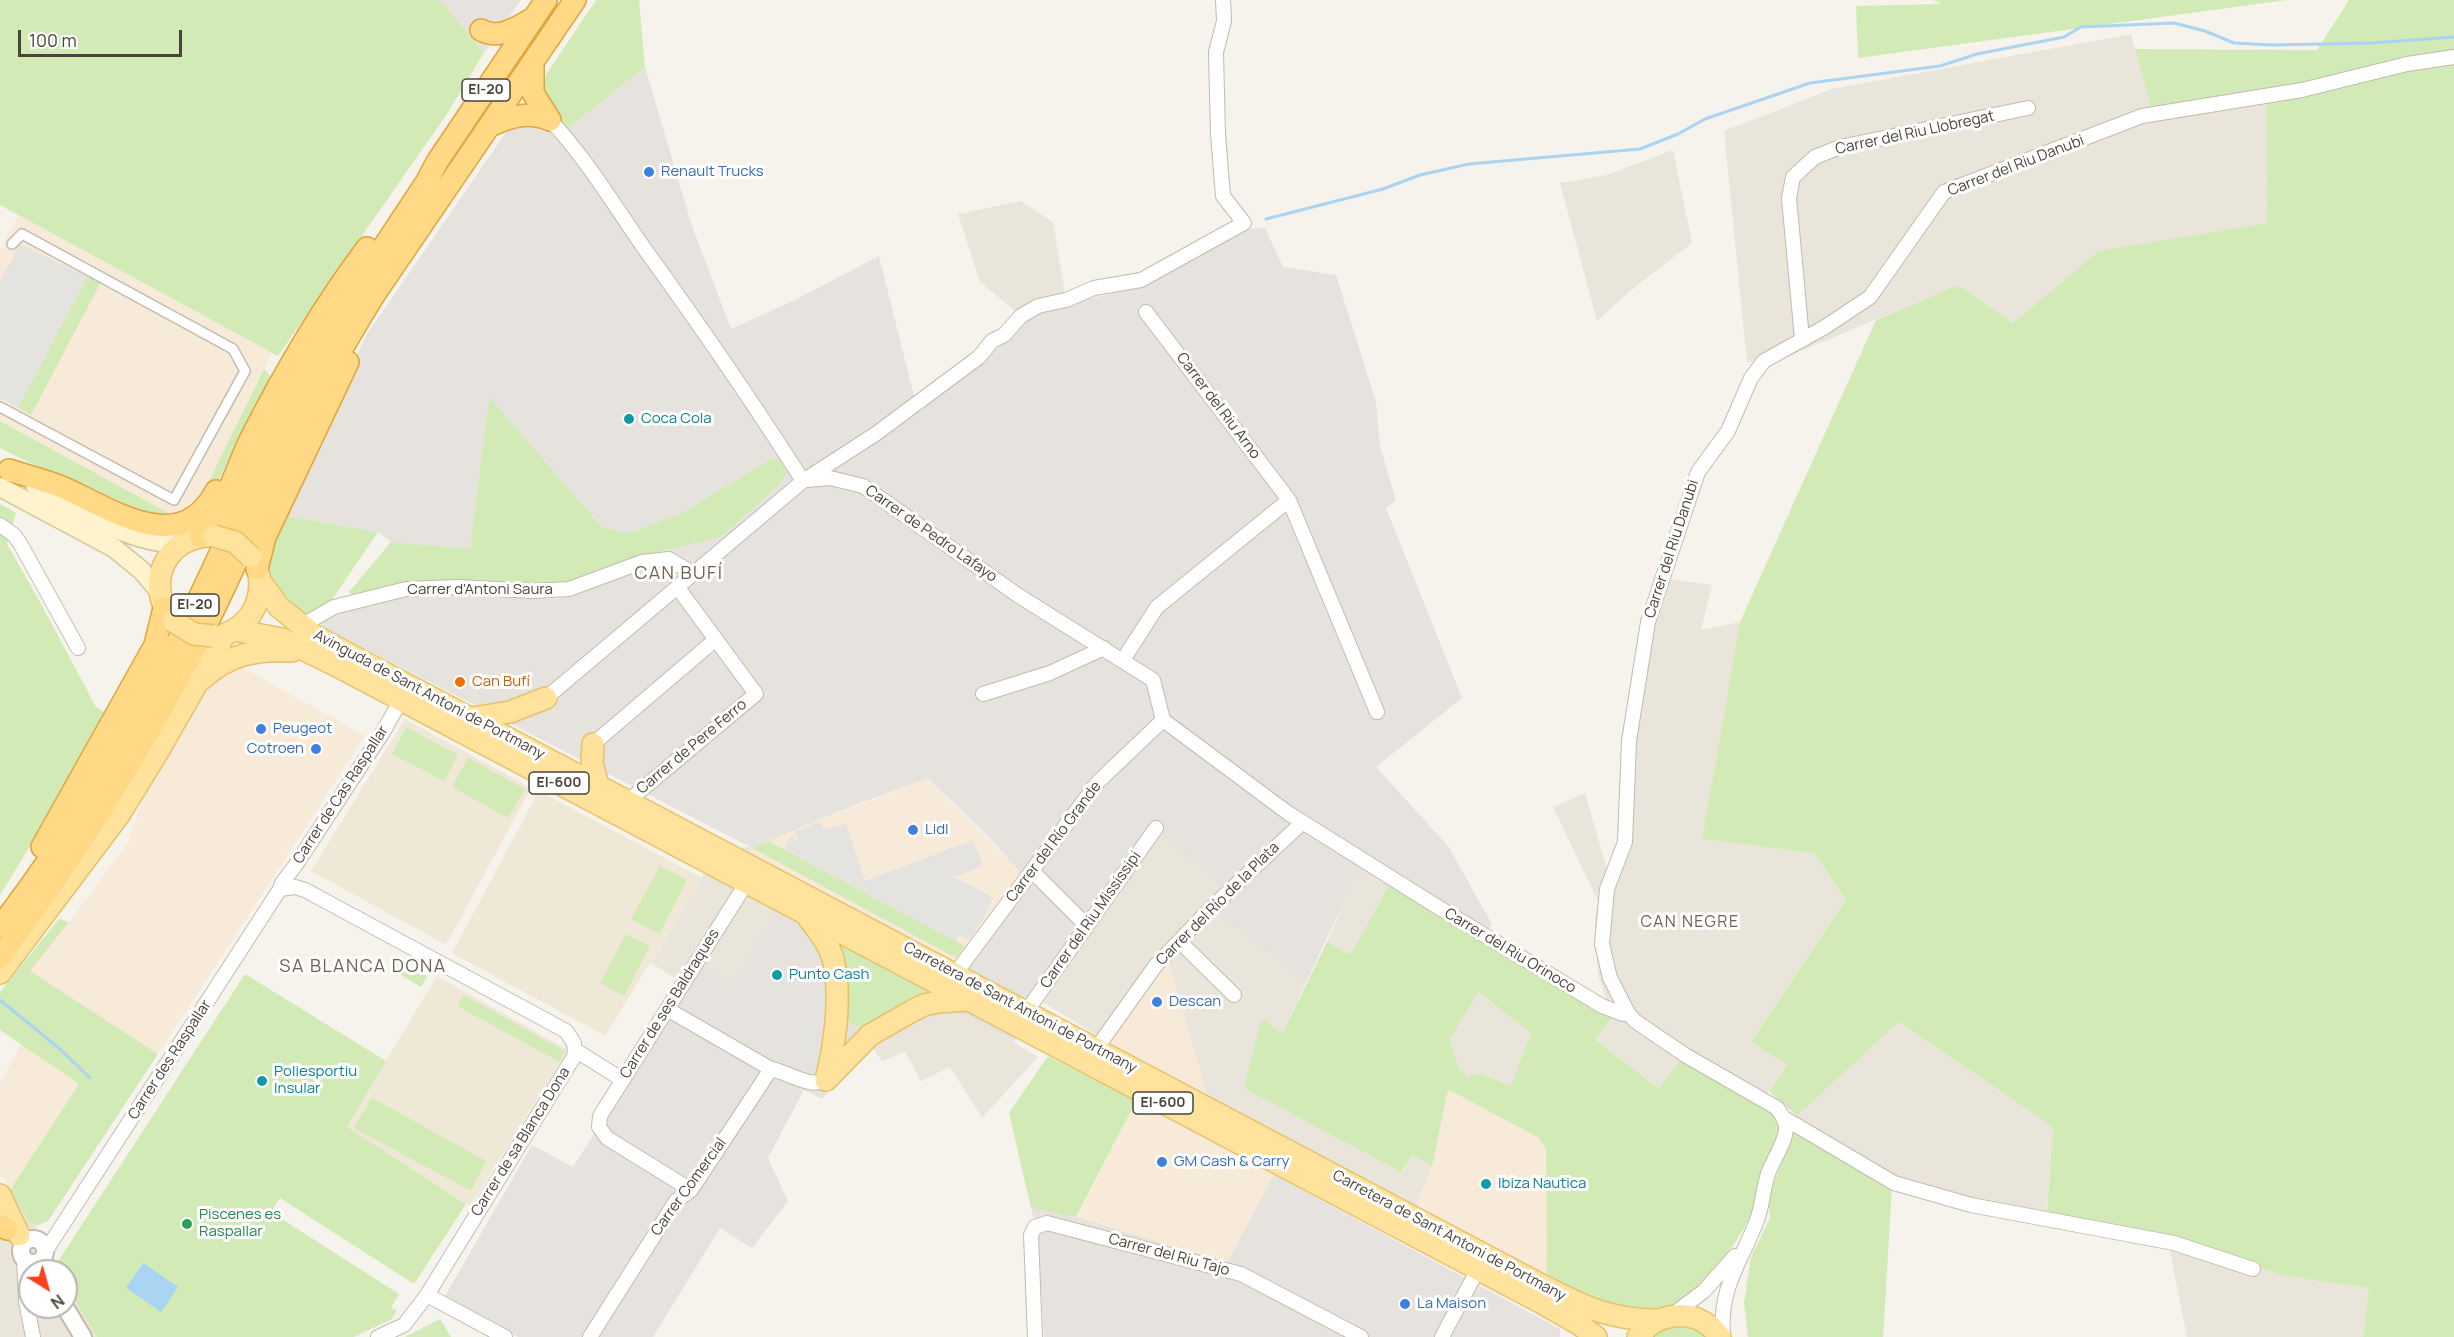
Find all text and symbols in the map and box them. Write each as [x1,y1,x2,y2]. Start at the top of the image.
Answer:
scale bar [21,18,184,56]
text: 100 m [29,28,77,52]
road number: EI-20 [462,79,510,101]
street label: Carrer del Riu Llobregat [1834,107,1996,159]
street label: Carrer del Riu Danubi [1945,132,2087,200]
place label: Renault Trucks [661,163,764,181]
marker: Renault Trucks [642,165,656,179]
street label: Carrer del Riu Arno [1172,349,1264,463]
place label: Coca Cola [641,410,712,428]
marker: Coca Cola [622,412,636,426]
street label: Carrer del Riu Danubi [1641,477,1703,621]
street label: Carrer de Pedro Lafayo [862,482,1000,586]
district label: CAN BUFÍ [635,563,723,585]
street label: Carrer d'Antoni Saura [407,581,553,599]
road number: EI-20 [171,594,219,616]
street label: Avinguda de Sant Antoni de Portmany [310,626,548,764]
place label: Can Bufí [472,673,530,691]
marker: Can Bufí [453,675,467,689]
street label: Carrer de Pere Ferro [633,696,751,798]
place label: Peugeot [273,720,332,738]
marker: Peugeot [254,722,268,736]
street label: Carrer de Cas Raspallar [290,723,392,867]
place label: Cotroen [247,740,304,758]
marker: Cotroen [309,742,323,756]
road number: EI-600 [529,772,589,794]
street label: Carrer del Río Grande [1003,778,1105,906]
place label: Lidl [925,821,949,839]
marker: Lidl [906,823,920,837]
street label: Carrer del Río de la Plata [1153,839,1283,969]
street label: Carrer del Riu Mississipi [1037,848,1145,992]
street label: Carrer del Riu Orinoco [1441,905,1579,997]
district label: CAN NEGRE [1641,913,1739,933]
street label: Carrer de ses Baldraques [617,926,723,1082]
street label: Carretera de Sant Antoni de Portmany [900,939,1140,1077]
district label: SA BLANCA DONA [279,956,447,978]
place label: Punto Cash [789,966,869,984]
marker: Punto Cash [770,968,784,982]
place label: Descan [1169,993,1221,1011]
marker: Descan [1150,995,1164,1009]
street label: Carrer des Raspallar [125,997,215,1123]
place label: Poliesportiu Insular [274,1063,357,1098]
street label: Carrer de sa Blanca Dona [468,1064,574,1220]
marker: Poliesportiu Insular [255,1074,269,1088]
road number: EI-600 [1133,1092,1193,1114]
street label: Carrer Comercial [647,1135,731,1239]
place label: GM Cash & Carry [1174,1153,1289,1171]
marker: GM Cash & Carry [1155,1155,1169,1169]
street label: Carretera de Sant Antoni de Portmany [1329,1167,1569,1305]
place label: Ibiza Nautica [1498,1175,1586,1193]
marker: Ibiza Nautica [1479,1177,1493,1191]
place label: Piscenes es Raspallar [199,1206,281,1241]
marker: Piscenes es Raspallar [180,1217,194,1231]
street label: Carrer del Riu Tajo [1106,1230,1232,1280]
north arrow [18,1259,78,1319]
text: N [46,1290,69,1314]
place label: La Maison [1417,1295,1486,1313]
marker: La Maison [1398,1297,1412,1311]

